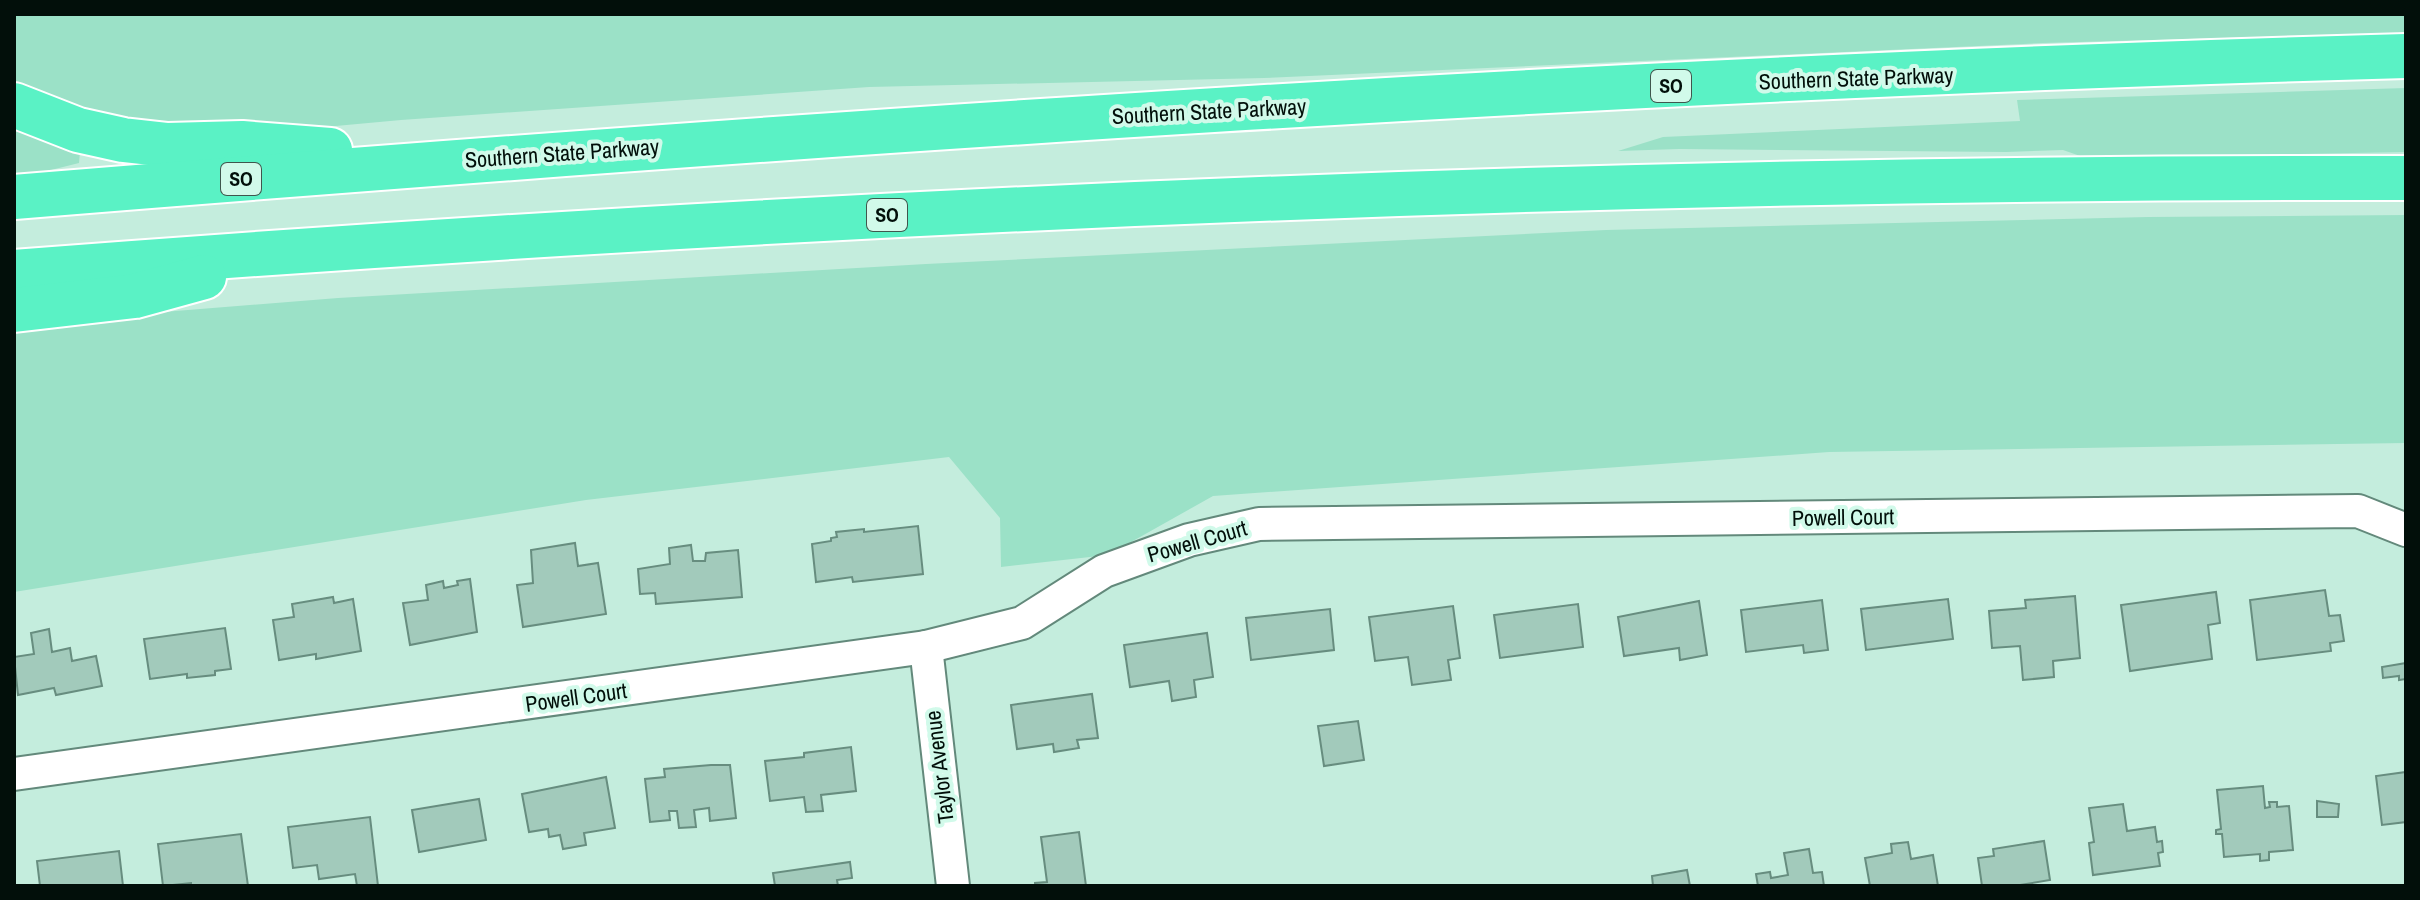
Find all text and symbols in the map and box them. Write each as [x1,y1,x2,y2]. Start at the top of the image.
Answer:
street label: Southern State Parkway [1758,60,1954,96]
road number: SO [1651,70,1691,102]
street label: Southern State Parkway [1111,91,1307,131]
street label: Southern State Parkway [464,131,660,175]
road number: SO [221,163,261,195]
road number: SO [867,199,907,231]
street label: Powell Court [1792,501,1894,533]
street label: Powell Court [1144,512,1250,570]
street label: Powell Court [523,675,629,719]
street label: Taylor Avenue [917,709,961,825]

